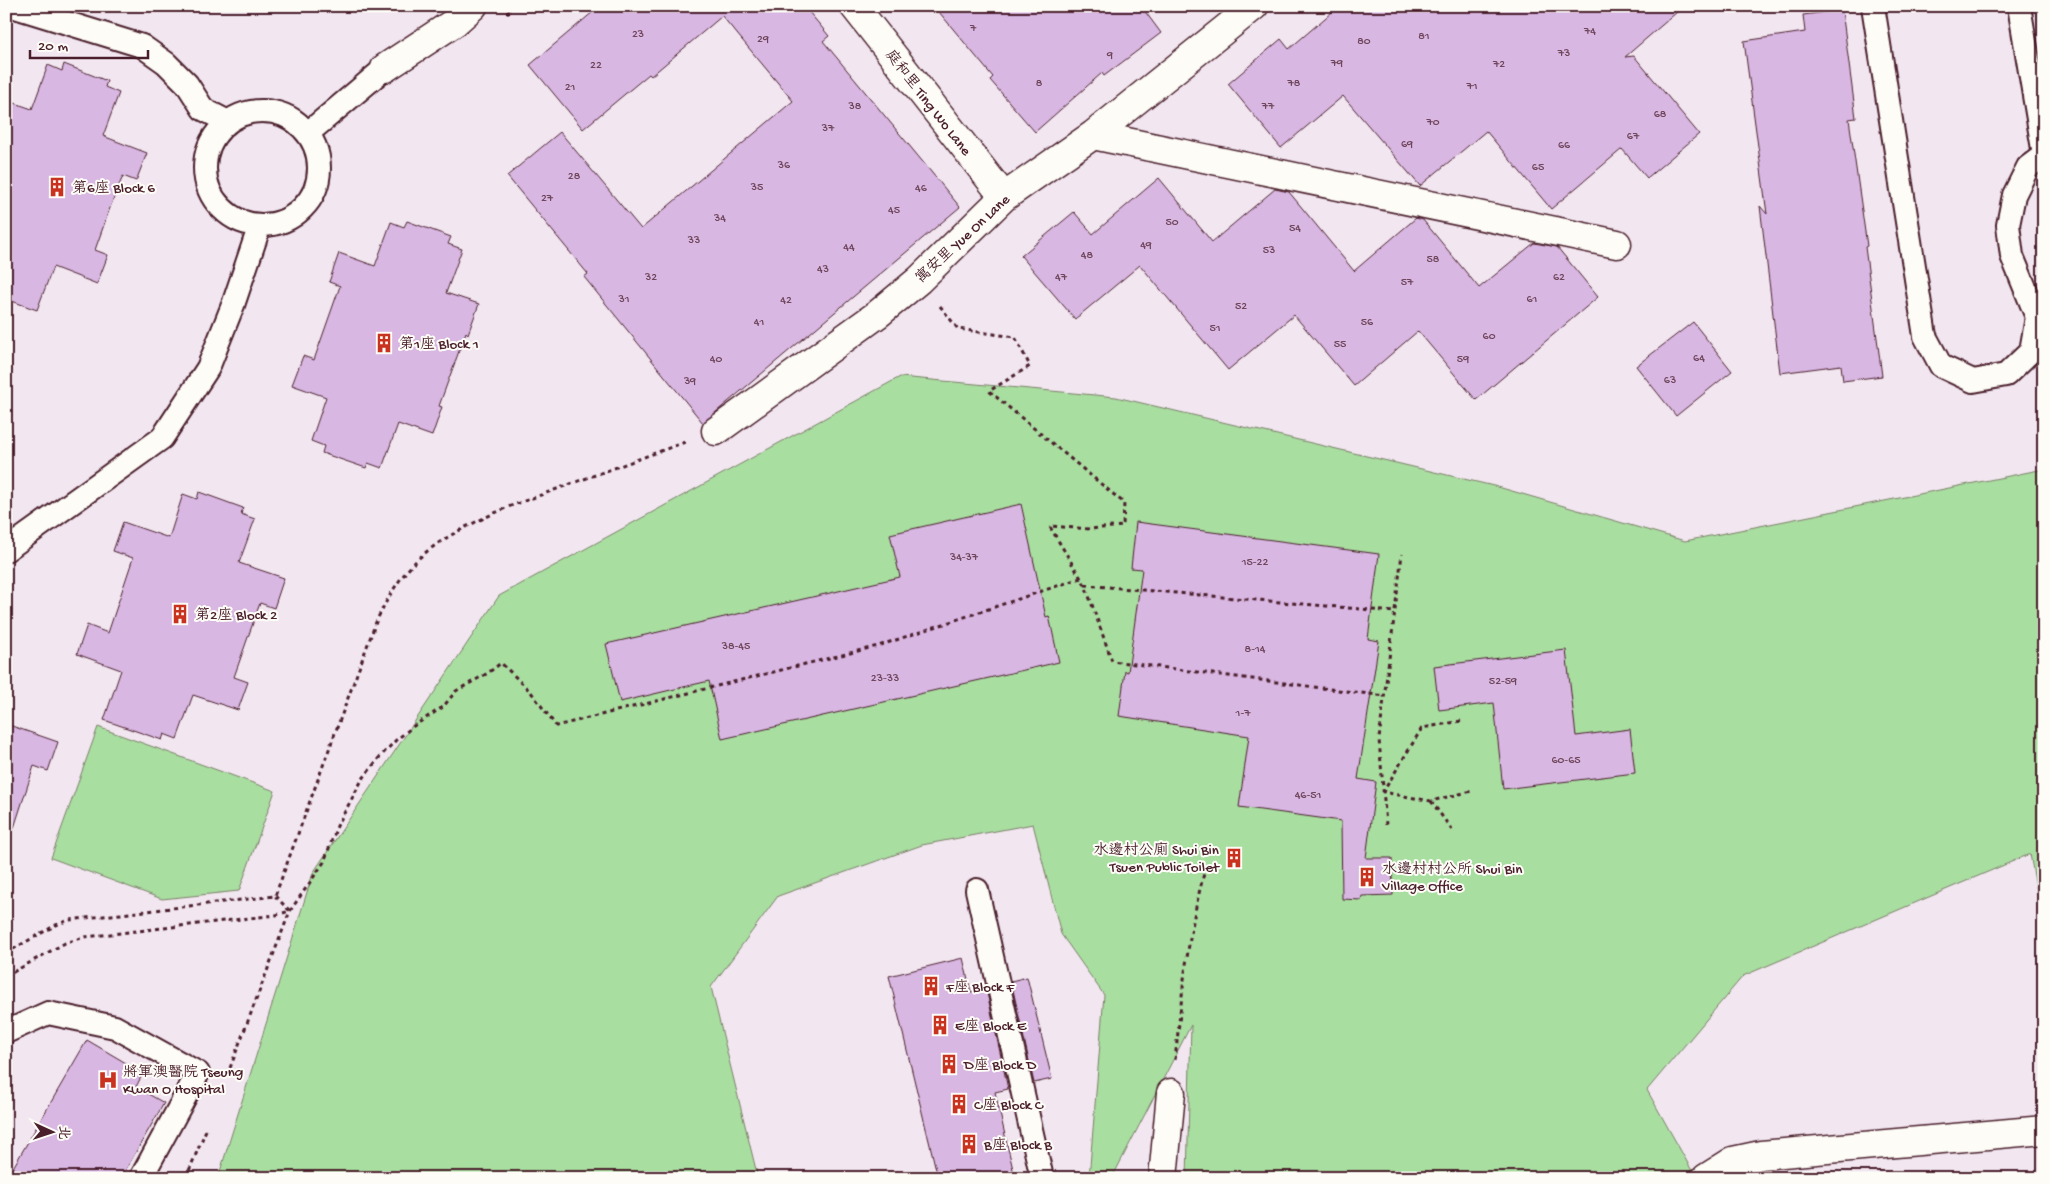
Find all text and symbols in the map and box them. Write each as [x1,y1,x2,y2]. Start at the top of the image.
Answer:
house number: 7 [969,22,977,36]
house number: 74 [1583,25,1596,39]
scale bar [30,28,148,60]
house number: 23 [632,28,644,42]
house number: 81 [1418,30,1430,44]
house number: 29 [757,33,769,47]
house number: 80 [1357,35,1371,49]
text: 20 m [38,38,68,56]
street label: 庭和里 Ting Wo Lane [880,47,975,160]
house number: 73 [1557,47,1570,61]
house number: 9 [1106,49,1113,63]
house number: 79 [1330,57,1343,71]
house number: 72 [1492,58,1505,72]
house number: 22 [590,59,602,73]
house number: 8 [1036,77,1043,91]
house number: 78 [1287,77,1301,91]
house number: 71 [1465,80,1478,94]
house number: 21 [565,81,576,95]
house number: 38 [848,100,862,114]
house number: 77 [1261,100,1275,114]
house number: 68 [1654,108,1667,122]
house number: 70 [1425,116,1440,130]
house number: 37 [821,122,835,136]
house number: 67 [1627,130,1640,144]
house number: 69 [1401,138,1413,152]
house number: 66 [1558,139,1571,153]
house number: 36 [777,159,791,173]
house number: 65 [1532,161,1544,175]
house number: 28 [568,170,581,184]
building icon: 第6座 Block 6 [46,176,68,198]
place label: 第6座 Block 6 [72,180,155,198]
house number: 35 [750,181,763,195]
house number: 46 [915,182,928,196]
street label: 寓安里 Yue On Lane [913,191,1014,288]
house number: 27 [541,192,554,206]
house number: 45 [888,204,900,218]
house number: 34 [713,212,726,226]
house number: 50 [1165,216,1179,230]
house number: 54 [1289,222,1301,236]
house number: 33 [687,234,700,248]
house number: 49 [1140,239,1152,253]
house number: 44 [843,241,855,255]
house number: 53 [1263,244,1275,258]
house number: 48 [1081,249,1094,263]
house number: 58 [1427,253,1440,267]
house number: 43 [817,263,829,277]
house number: 32 [644,271,657,285]
house number: 47 [1055,271,1068,285]
house number: 62 [1553,271,1565,285]
house number: 57 [1401,276,1414,290]
house number: 31 [617,293,630,307]
house number: 61 [1527,293,1538,307]
house number: 42 [780,294,792,308]
house number: 52 [1235,300,1247,314]
house number: 41 [754,316,764,330]
house number: 56 [1361,316,1374,330]
house number: 51 [1209,322,1221,336]
house number: 60 [1483,330,1496,344]
building icon: 第1座 Block 1 [373,332,395,354]
place label: 第1座 Block 1 [399,336,479,354]
house number: 55 [1334,338,1346,352]
house number: 64 [1693,352,1705,366]
house number: 40 [710,353,722,367]
house number: 59 [1457,353,1469,367]
house number: 63 [1664,374,1676,388]
house number: 39 [683,375,696,389]
house number: 34-37 [949,551,979,565]
house number: 15-22 [1241,556,1268,570]
building icon: 第2座 Block 2 [169,603,191,625]
place label: 第2座 Block 2 [195,607,277,625]
house number: 38-45 [721,640,750,654]
house number: 8-14 [1245,643,1266,657]
house number: 23-33 [871,672,899,686]
house number: 52-59 [1489,675,1517,689]
house number: 1-7 [1235,707,1251,721]
house number: 60-65 [1551,754,1581,768]
house number: 46-51 [1295,789,1321,803]
place label: 水邊村公廁 Shui Bin Tsuen Public Toilet [1094,841,1221,877]
building icon: 水邊村公廁 Shui Bin Tsuen Public Toilet [1223,847,1245,869]
place label: 水邊村村公所 Shui Bin Village Office [1381,860,1522,896]
building icon: 水邊村村公所 Shui Bin Village Office [1356,866,1378,888]
building icon: F座 Block F [920,975,942,997]
place label: F座 Block F [945,979,1015,997]
building icon: E座 Block E [929,1014,951,1036]
place label: E座 Block E [955,1018,1027,1036]
building icon: D座 Block D [938,1053,960,1075]
place label: D座 Block D [963,1057,1036,1075]
place label: 將軍澳醫院 Tseung Kwan O Hospital [123,1063,243,1099]
hospital icon: 將軍澳醫院 Tseung Kwan O Hospital [97,1069,119,1091]
building icon: C座 Block C [948,1093,970,1115]
place label: C座 Block C [974,1097,1044,1115]
north arrow [28,1106,78,1156]
text: 北 [54,1125,71,1140]
building icon: B座 Block B [958,1133,980,1155]
place label: B座 Block B [983,1137,1052,1155]

